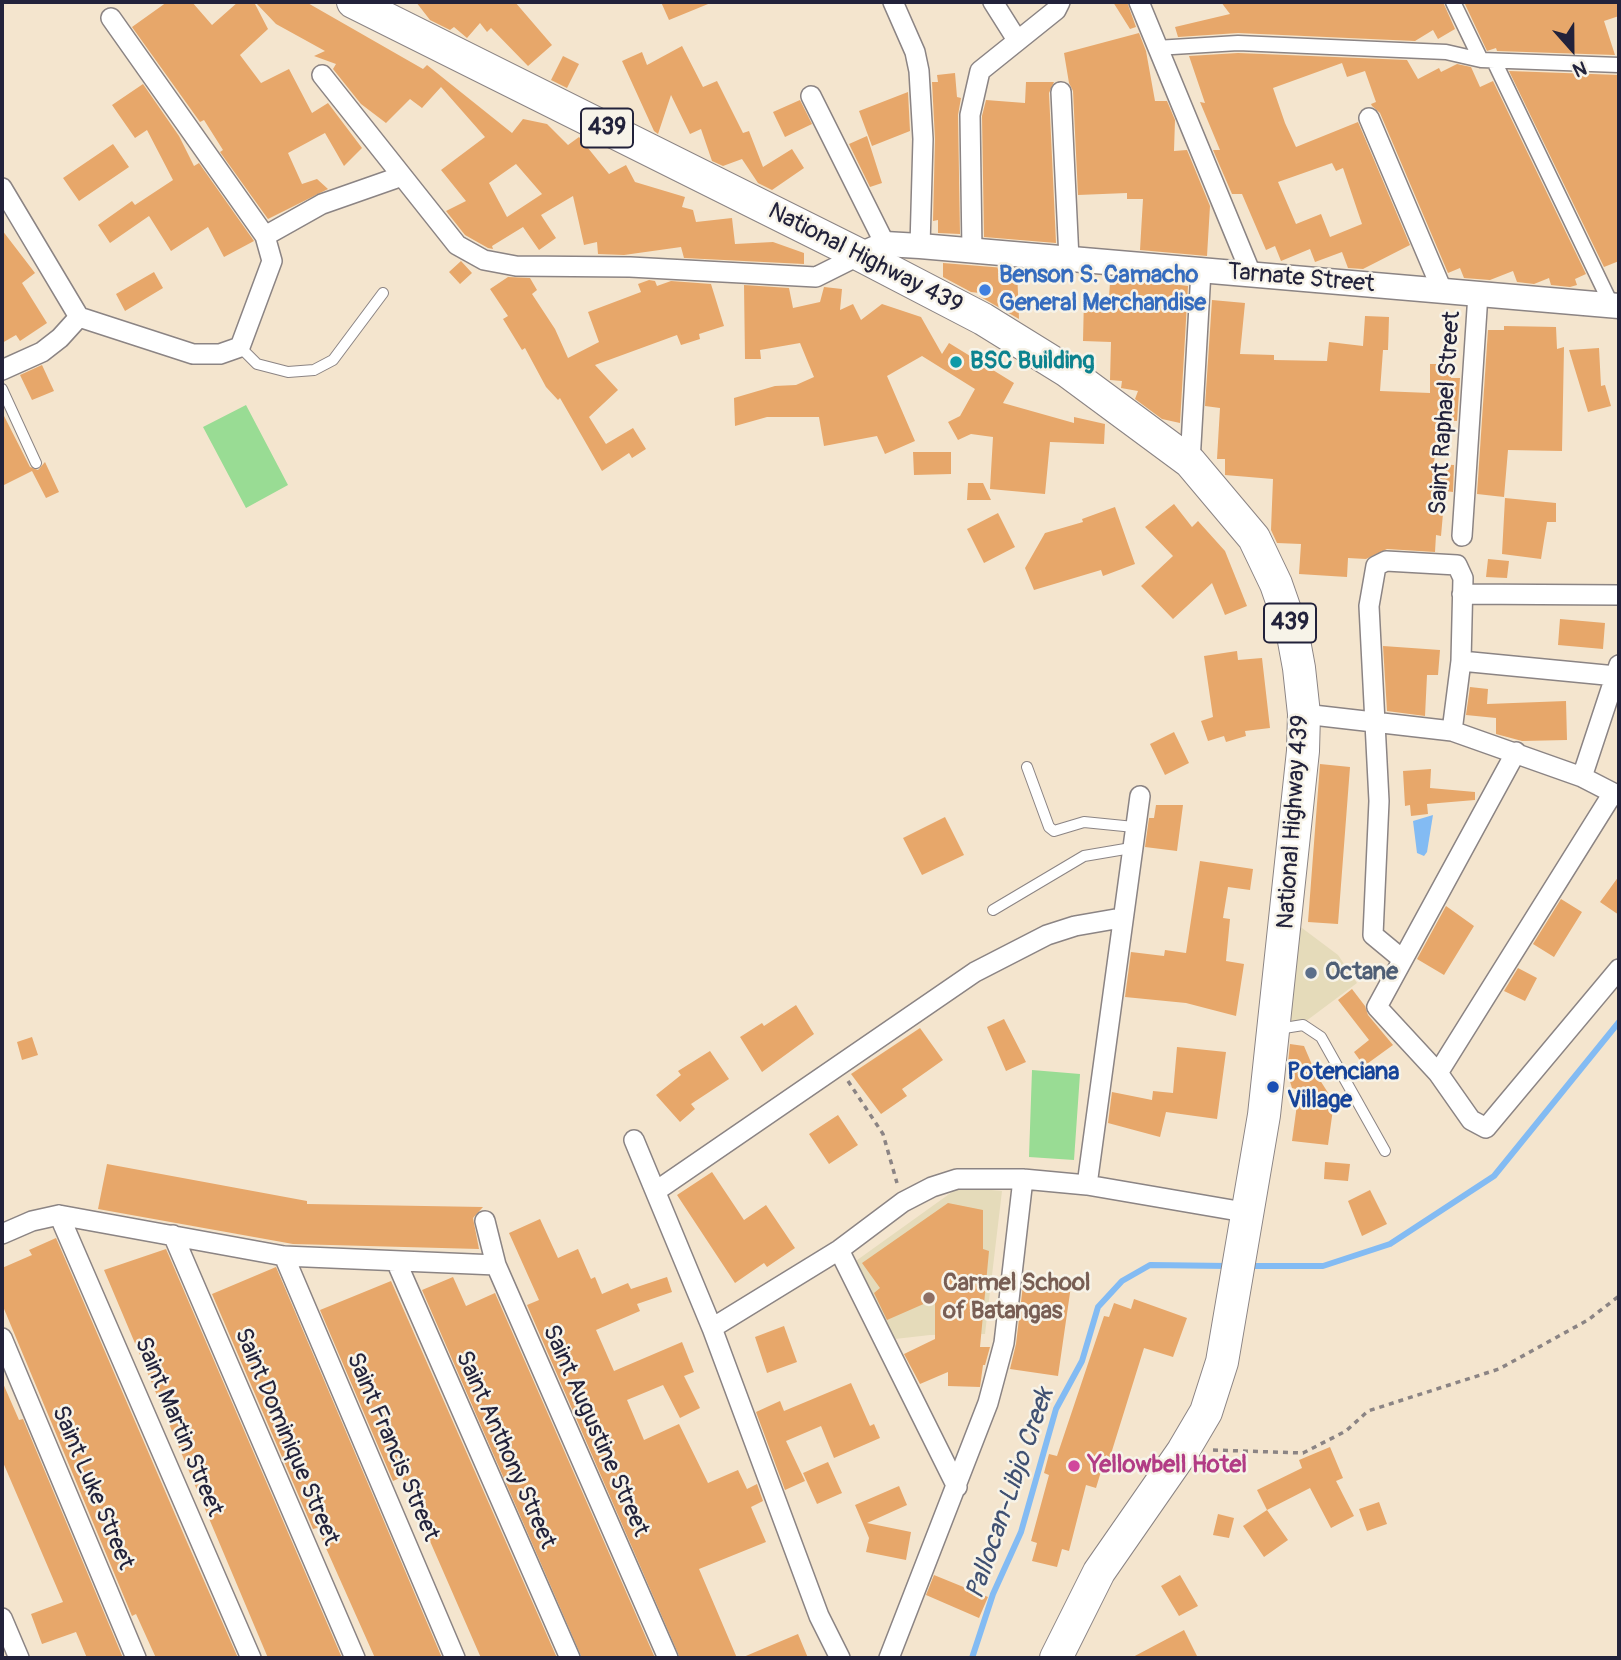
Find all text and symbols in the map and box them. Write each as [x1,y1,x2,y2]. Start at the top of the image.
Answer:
north arrow [1537,14,1607,84]
text: N [1569,55,1590,82]
road number: 439 [581,108,633,148]
street label: National Highway 439 [763,197,967,321]
street label: Tarnate Street [1226,258,1376,300]
place label: Benson S. Camacho General Merchandise [999,262,1206,318]
marker: Benson S. Camacho General Merchandise [977,282,993,298]
street label: Saint Raphael Street [1425,310,1467,516]
place label: BSC Building [970,348,1095,376]
marker: BSC Building [948,354,964,370]
road number: 439 [1264,604,1316,642]
street label: National Highway 439 [1272,714,1316,930]
place label: Octane [1325,959,1398,987]
marker: Octane [1303,965,1319,981]
place label: Potenciana Village [1287,1059,1399,1115]
marker: Potenciana Village [1265,1079,1281,1095]
place label: Carmel School of Batangas [943,1270,1091,1326]
marker: Carmel School of Batangas [921,1290,937,1306]
street label: Saint Augustine Street [535,1321,655,1541]
street label: Saint Dominique Street [227,1324,345,1550]
street label: Saint Martin Street [127,1333,229,1521]
street label: Saint Anthony Street [448,1347,562,1553]
street label: Saint Francis Street [339,1348,445,1546]
water label: Pallocan-Libjo Creek [960,1384,1062,1604]
street label: Saint Luke Street [45,1402,139,1574]
place label: Yellowbell Hotel [1088,1452,1247,1480]
marker: Yellowbell Hotel [1066,1458,1082,1474]

